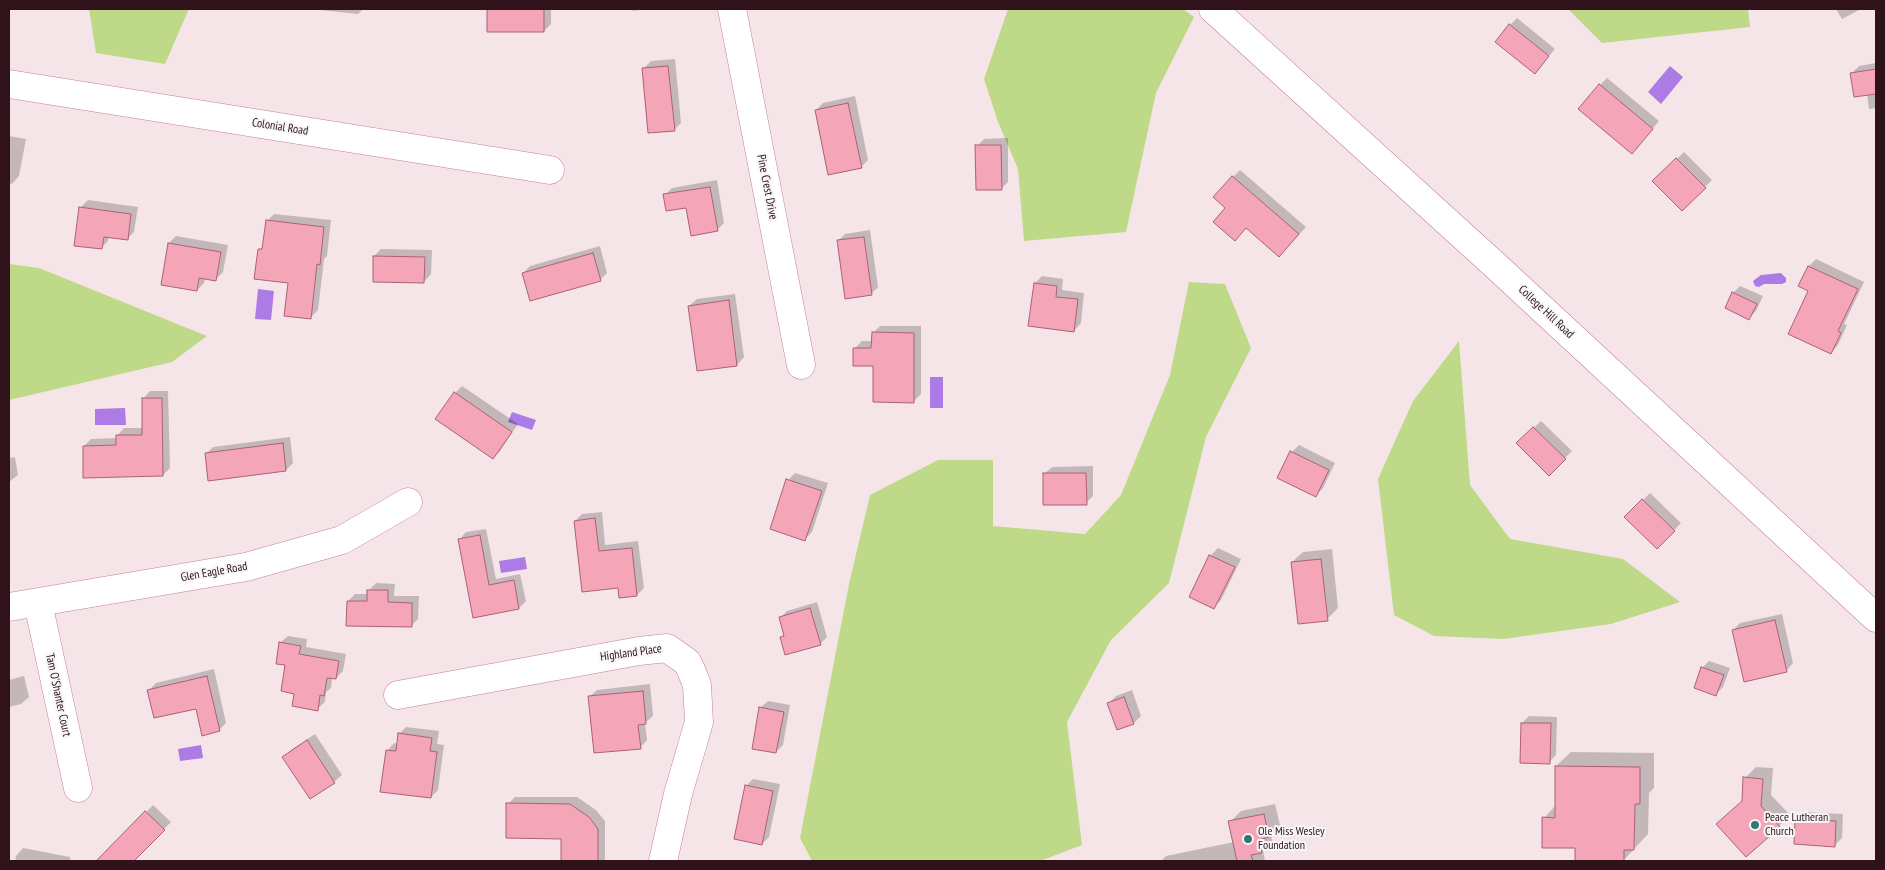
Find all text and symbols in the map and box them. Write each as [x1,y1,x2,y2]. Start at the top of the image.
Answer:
street label: Colonial Road [251,115,309,139]
street label: Pine Crest Drive [754,153,780,221]
street label: College Hill Road [1515,282,1577,342]
street label: Glen Eagle Road [180,559,248,585]
street label: Highland Place [599,642,663,664]
street label: Tam O'Shanter Court [42,652,74,738]
place label: Peace Lutheran Church [1765,811,1828,839]
marker: Peace Lutheran Church [1749,819,1761,831]
place label: Ole Miss Wesley Foundation [1258,825,1324,853]
marker: Ole Miss Wesley Foundation [1242,833,1254,845]

